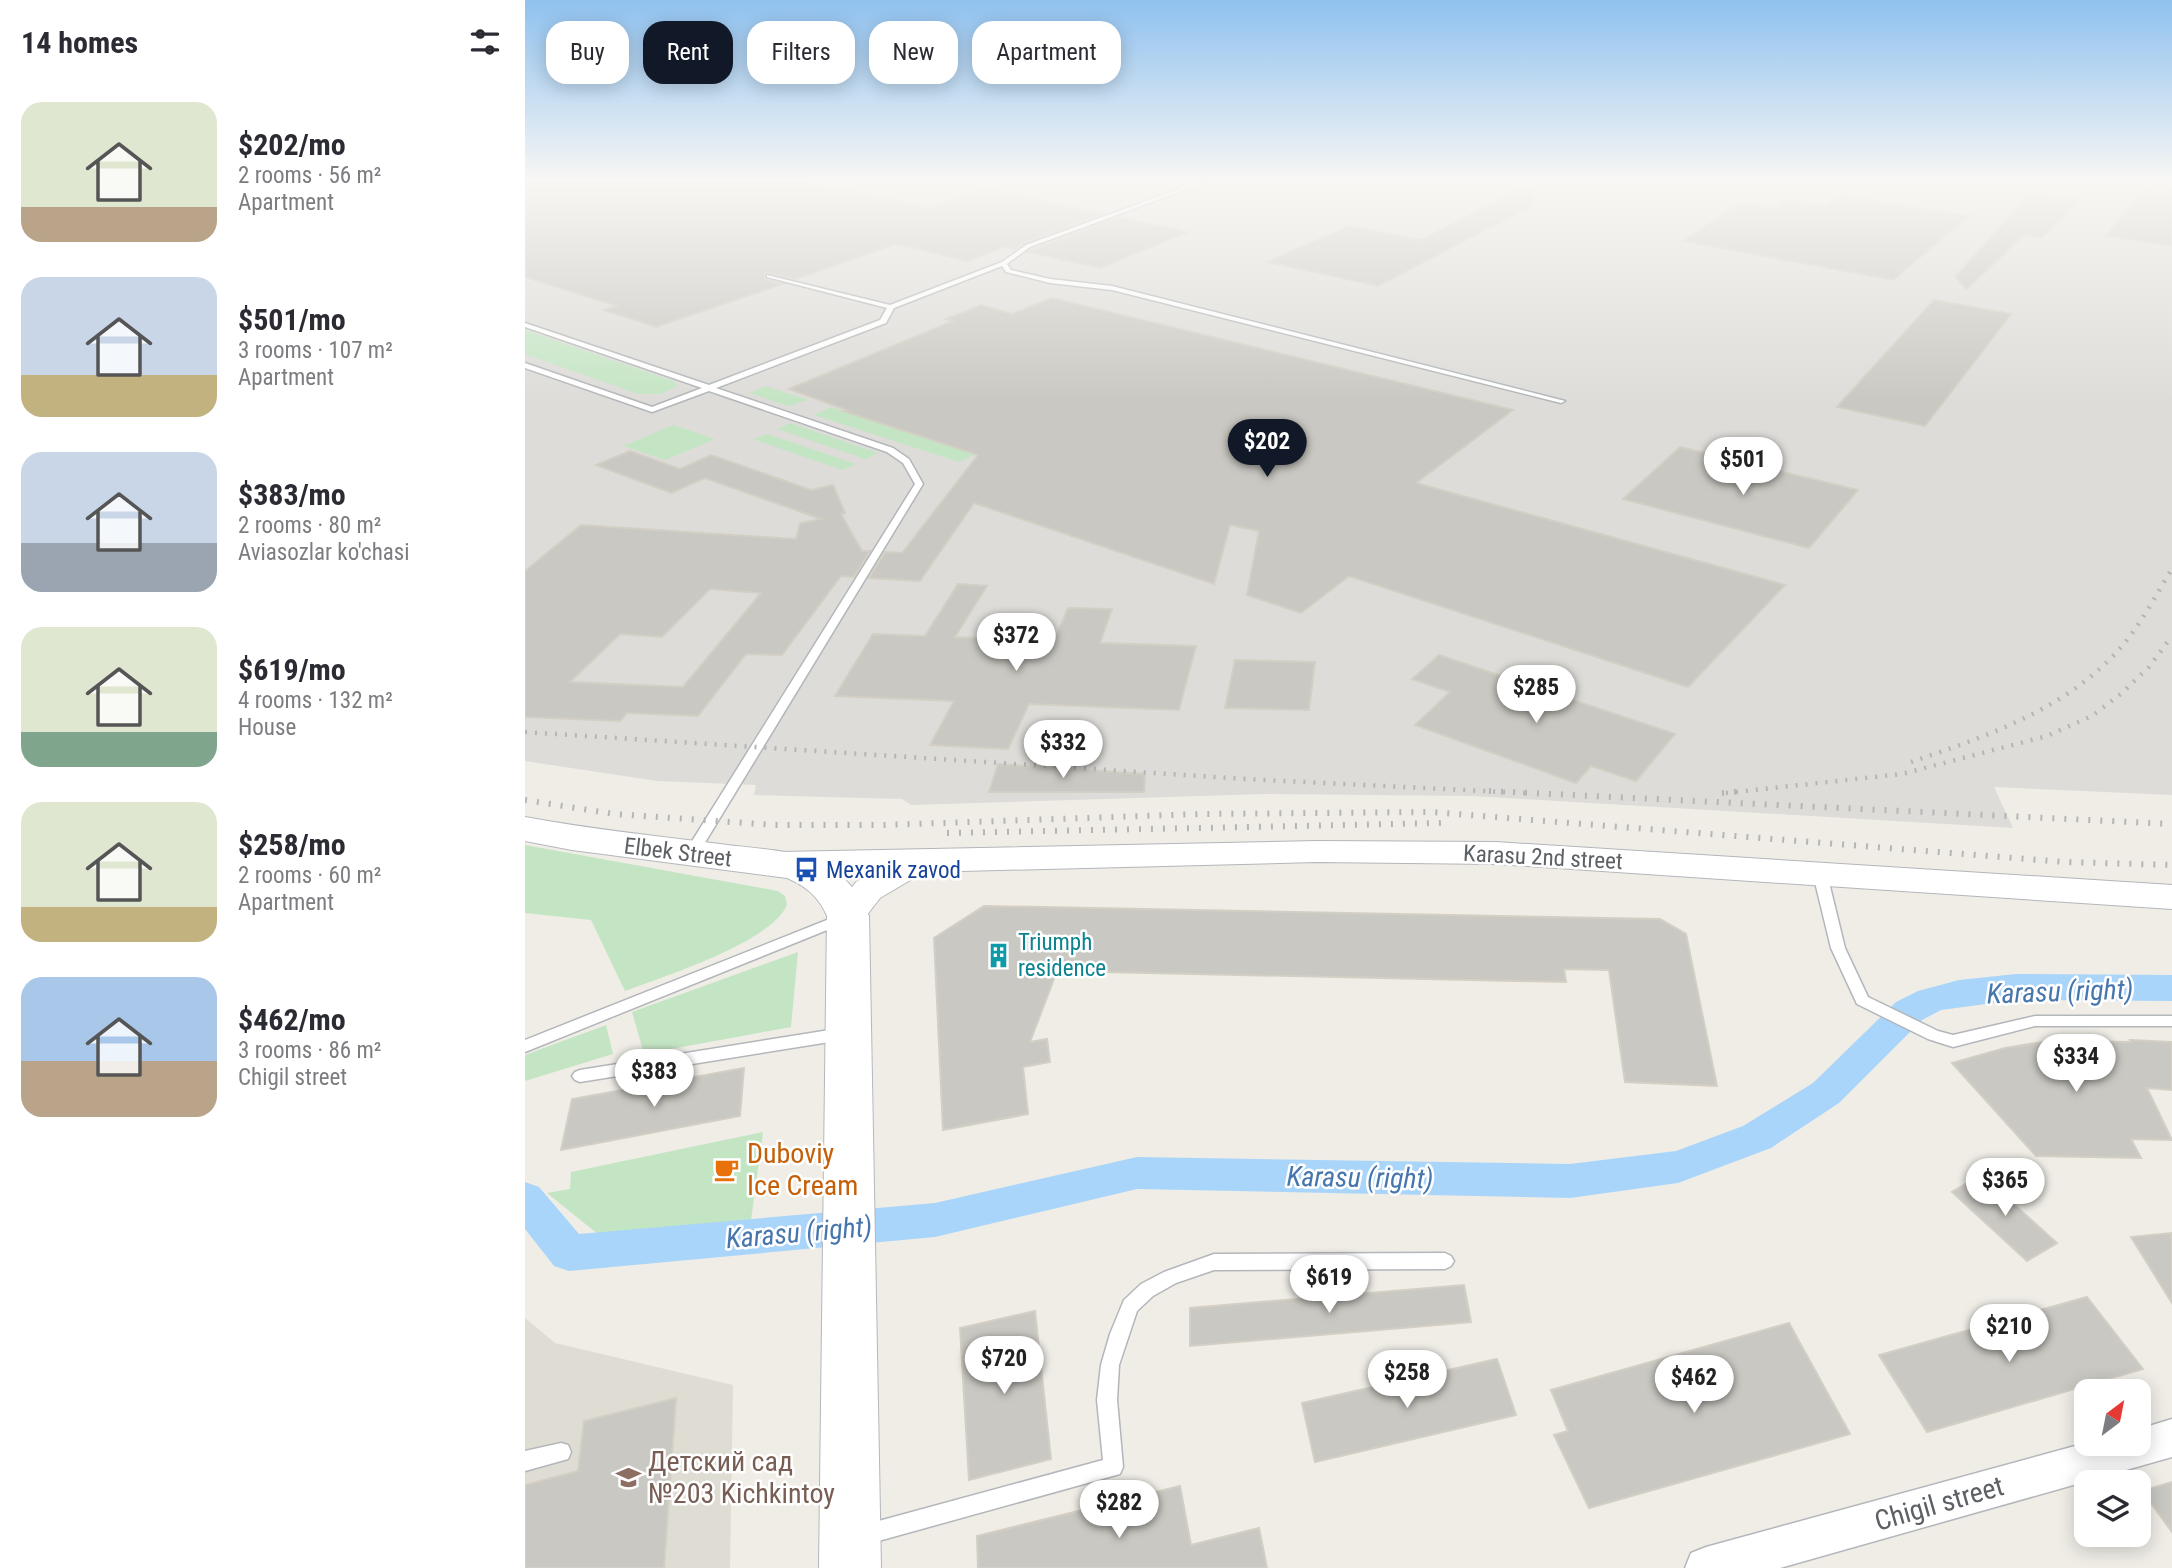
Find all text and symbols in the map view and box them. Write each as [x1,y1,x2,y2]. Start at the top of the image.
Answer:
chip: Buy [546,21,629,84]
chip: Rent [643,21,733,84]
chip: Filters [747,21,855,84]
chip: New [869,21,958,84]
chip: Apartment [972,21,1121,84]
icon: filters [466,23,504,61]
text: 14 homes [21,25,138,60]
text: $202/mo [238,127,346,162]
icon: home [77,130,161,214]
text: 2 rooms · 56 m² [238,162,381,189]
text: Apartment [238,189,334,216]
text: $501/mo [238,302,346,337]
icon: home [77,305,161,389]
text: 3 rooms · 107 m² [238,337,393,364]
text: Apartment [238,364,334,391]
pin: $202 [1226,420,1308,479]
text: $202 [1244,428,1290,455]
pin: $501 [1702,438,1784,497]
text: $501 [1720,446,1766,473]
text: $383/mo [238,477,346,512]
icon: home [77,480,161,564]
text: 2 rooms · 80 m² [238,512,381,539]
text: Aviasozlar ko'chasi [238,539,410,566]
pin: $372 [975,614,1057,673]
text: $372 [993,622,1039,649]
text: $619/mo [238,652,346,687]
icon: home [77,655,161,739]
pin: $285 [1495,666,1577,725]
text: $285 [1513,674,1559,701]
text: 4 rooms · 132 m² [238,687,393,714]
text: House [238,714,296,741]
pin: $332 [1022,720,1104,780]
text: $332 [1040,729,1086,756]
text: $258/mo [238,827,346,862]
icon: home [77,830,161,914]
street label: Elbek Street [623,832,733,872]
street label: Karasu 2nd street [1463,840,1623,875]
bus stop icon: Mexanik zavod [792,856,820,884]
place label: Mexanik zavod [826,857,961,884]
text: 2 rooms · 60 m² [238,862,381,889]
text: Apartment [238,889,334,916]
place label: Triumph residence [1018,929,1106,982]
building icon: Triumph residence [984,941,1012,969]
water label: Karasu (right) [1986,972,2134,1011]
text: $462/mo [238,1002,346,1037]
icon: home [77,1005,161,1089]
pin: $334 [2035,1034,2117,1094]
text: 3 rooms · 86 m² [238,1037,381,1064]
text: $334 [2053,1043,2099,1070]
pin: $383 [613,1050,695,1109]
text: $383 [631,1058,677,1085]
text: Chigil street [238,1064,347,1091]
place label: Duboviy Ice Cream [747,1137,858,1202]
cafe icon: Duboviy Ice Cream [713,1155,741,1183]
pin: $365 [1964,1158,2046,1218]
water label: Karasu (right) [1286,1160,1434,1195]
text: $365 [1982,1167,2028,1194]
water label: Karasu (right) [725,1210,874,1255]
pin: $619 [1288,1256,1370,1315]
text: $619 [1306,1264,1352,1291]
pin: $210 [1968,1304,2050,1364]
text: $210 [1986,1313,2032,1340]
pin: $720 [963,1336,1045,1396]
text: $720 [981,1345,1027,1372]
pin: $258 [1366,1350,1448,1410]
pin: $462 [1653,1356,1735,1415]
text: $258 [1384,1359,1430,1386]
text: $462 [1671,1364,1717,1391]
north arrow [2074,1379,2151,1456]
map controls [2074,1379,2151,1547]
place label: Детский сад №203 Kichkintoy [648,1445,835,1510]
school or university icon: Детский сад №203 Kichkintoy [614,1463,642,1491]
street label: Chigil street [1871,1469,2008,1538]
button: layers [2074,1470,2151,1547]
pin: $282 [1078,1480,1160,1540]
text: $282 [1096,1489,1142,1516]

